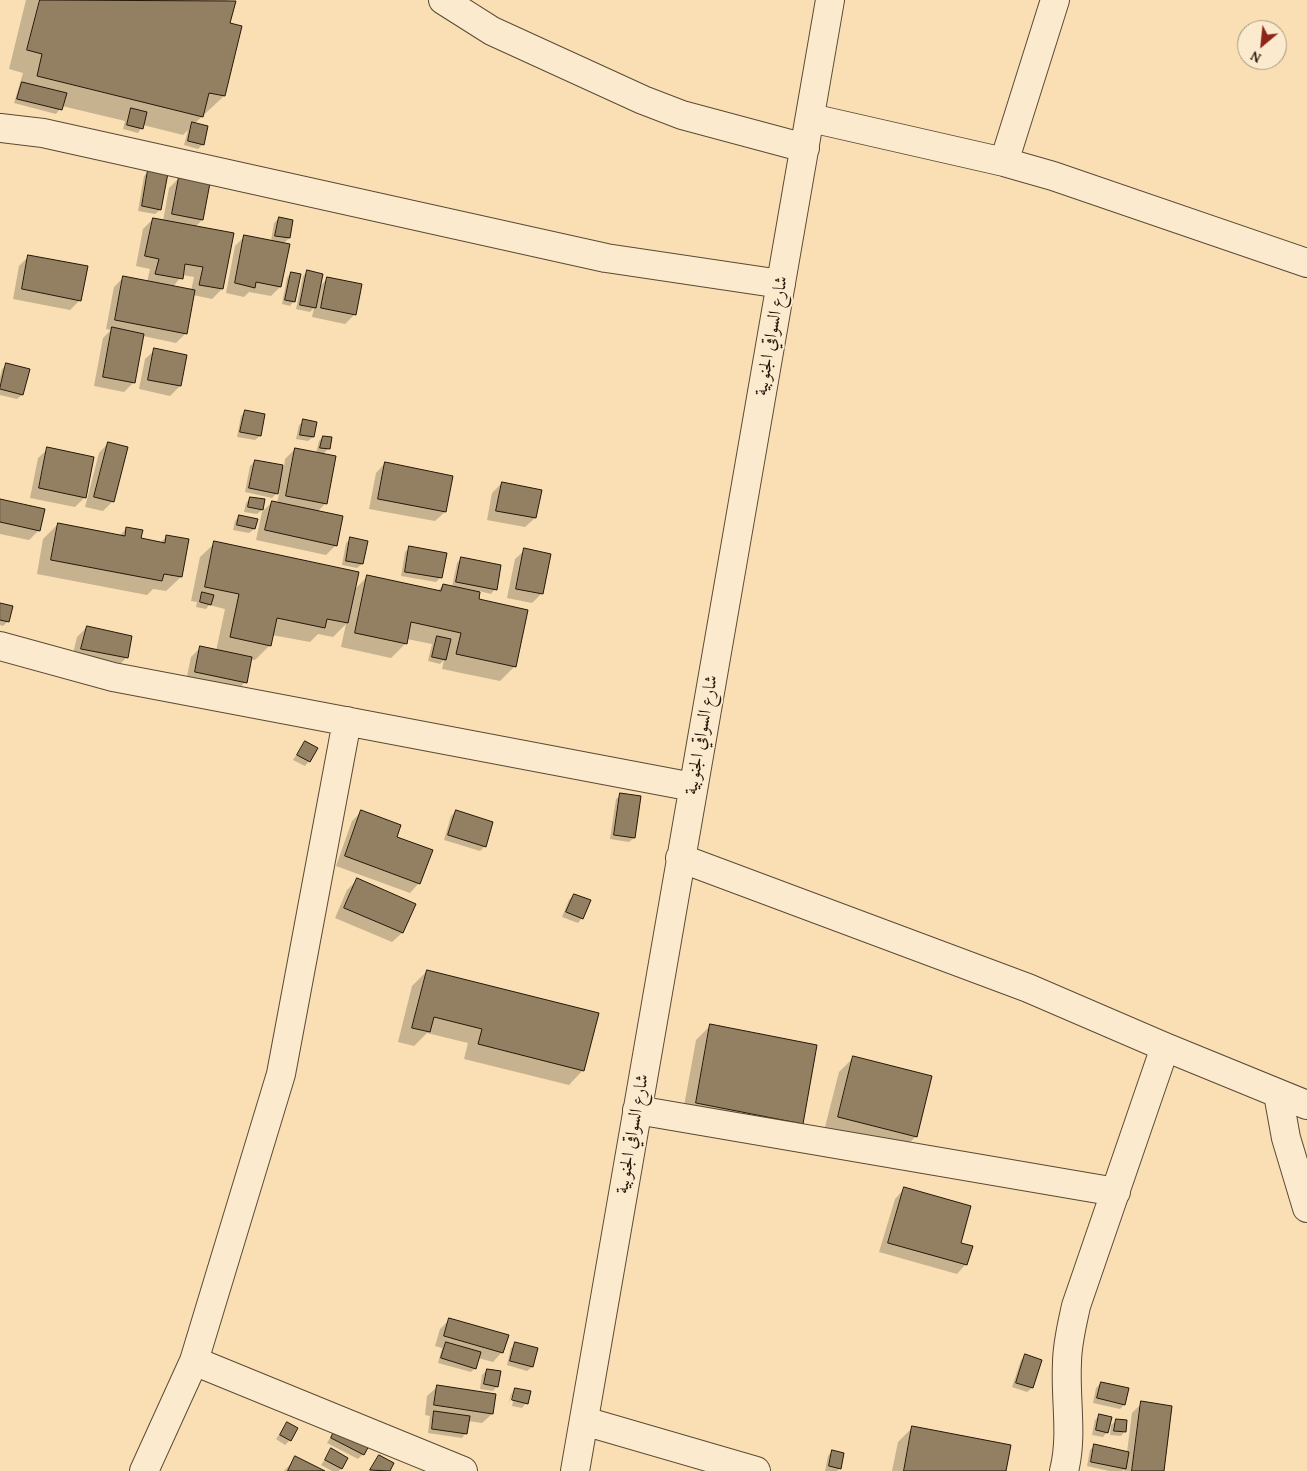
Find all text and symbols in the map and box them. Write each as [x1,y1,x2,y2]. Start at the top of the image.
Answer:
north arrow [1237,20,1287,70]
text: N [1247,46,1264,68]
street label: شارع السواقي الجنوبية [751,275,793,397]
street label: شارع السواقي الجنوبية [681,674,723,796]
street label: شارع السواقي الجنوبية [612,1073,654,1195]

